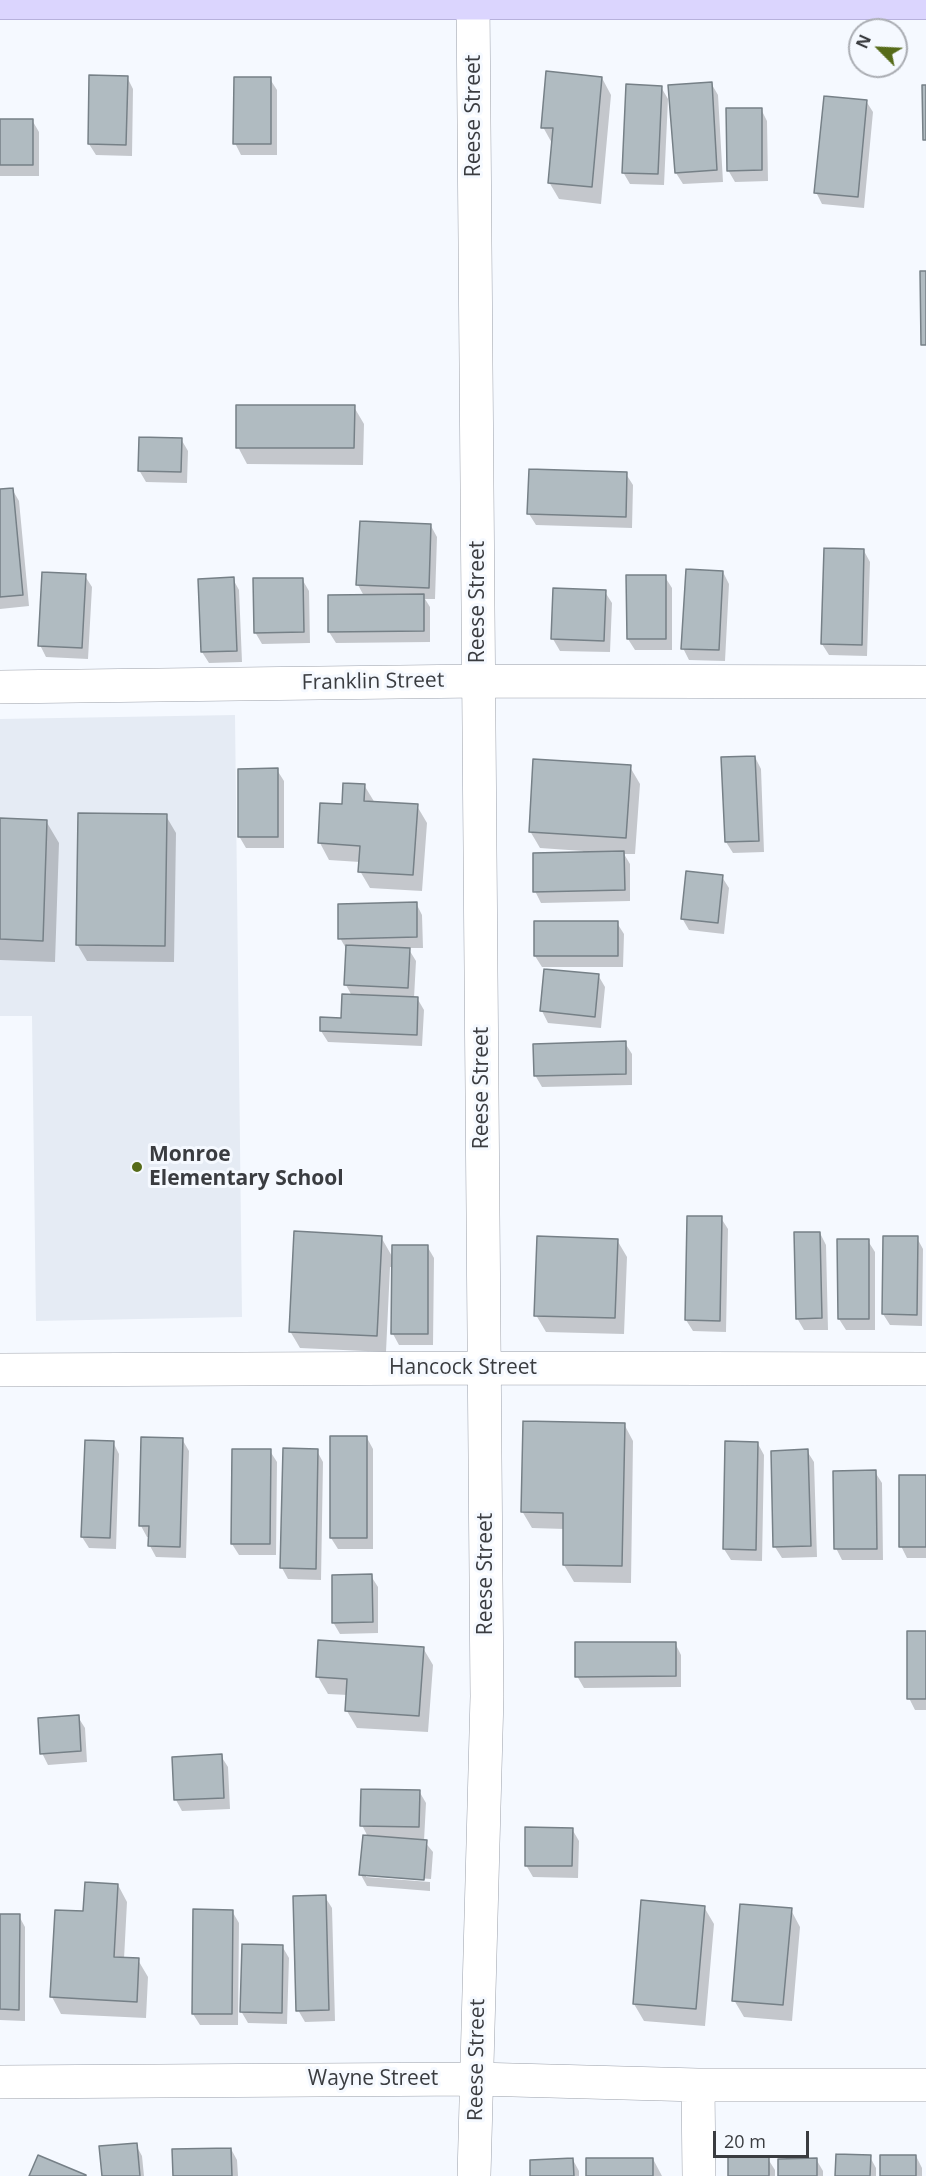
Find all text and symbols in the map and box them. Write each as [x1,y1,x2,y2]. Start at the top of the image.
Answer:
north arrow [848,18,908,78]
text: N [851,31,876,52]
street label: Reese Street [461,55,487,177]
street label: Reese Street [465,541,491,663]
street label: Franklin Street [301,668,445,696]
street label: Reese Street [469,1027,495,1149]
place label: Monroe Elementary School [149,1142,344,1192]
marker: Monroe Elementary School [130,1160,144,1174]
street label: Hancock Street [389,1355,537,1381]
street label: Reese Street [473,1513,499,1635]
street label: Reese Street [463,1999,491,2121]
street label: Wayne Street [308,2066,438,2092]
scale bar [716,2119,812,2157]
text: 20 m [724,2129,766,2153]

